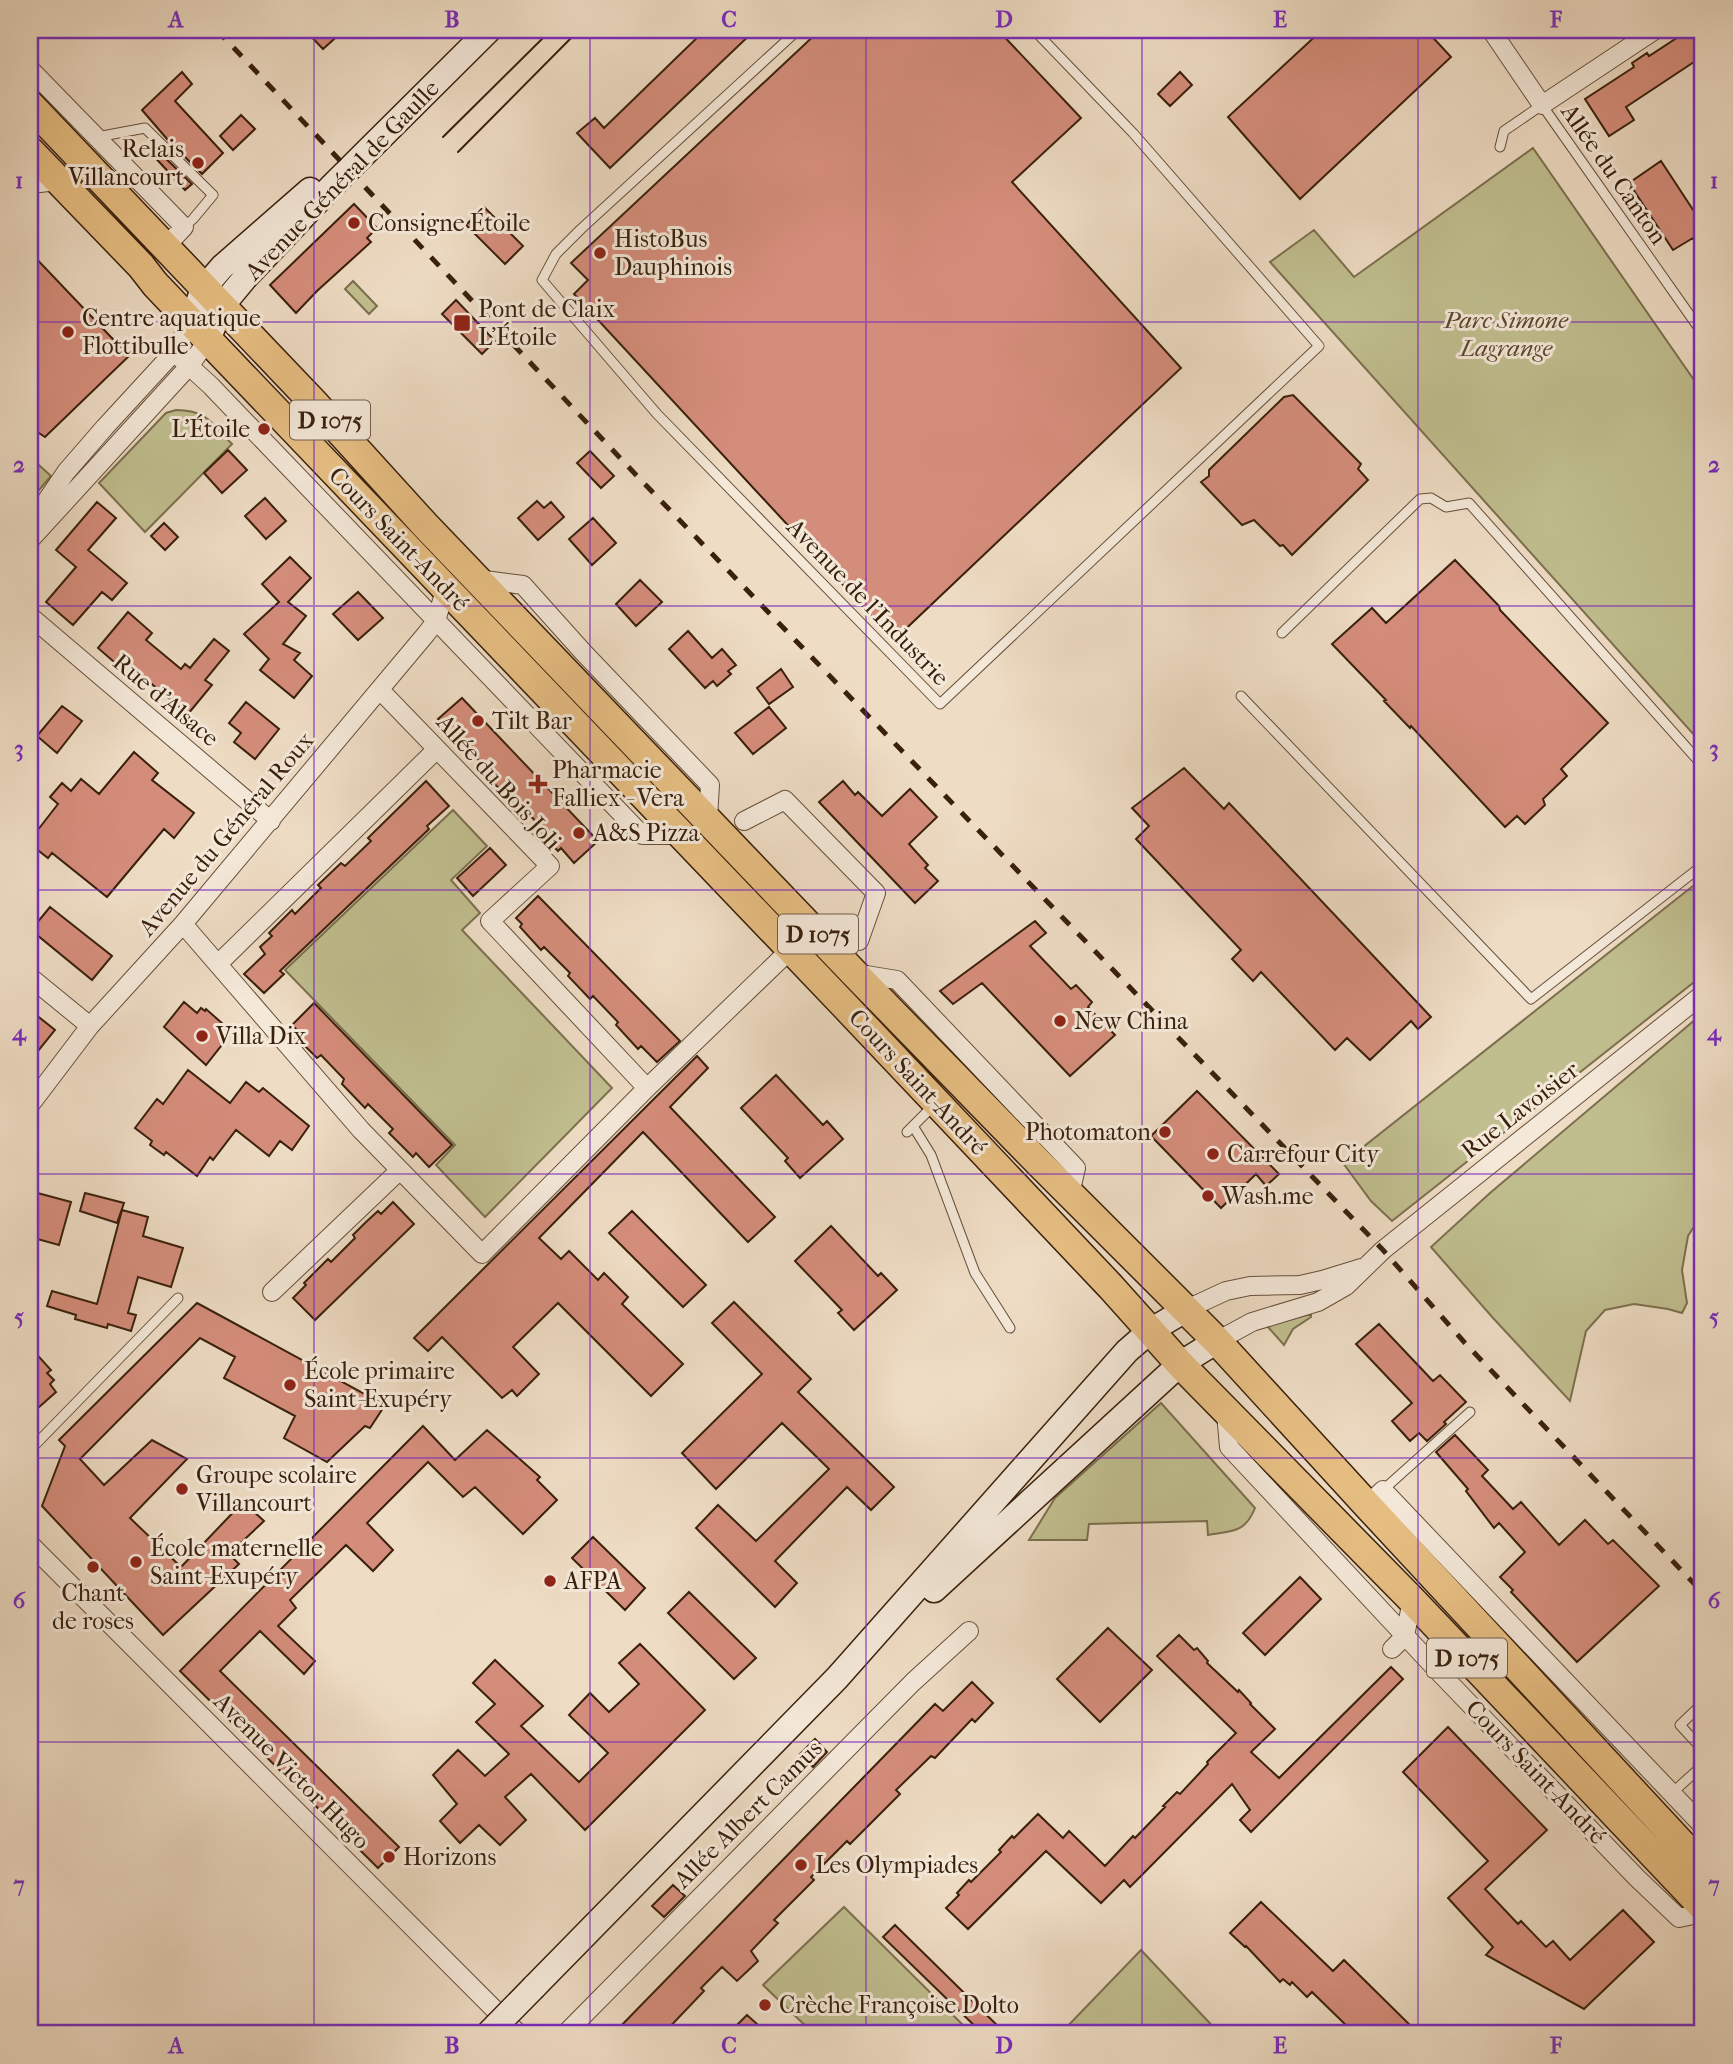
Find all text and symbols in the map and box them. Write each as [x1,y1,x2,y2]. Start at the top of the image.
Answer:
text: A [167,6,185,33]
text: B [445,6,460,33]
text: C [721,6,737,33]
text: D [995,6,1013,33]
text: E [1273,6,1287,33]
text: F [1549,6,1563,33]
street label: Avenue Général de Gaulle [239,74,445,286]
street label: Allée du Canton [1555,98,1673,250]
place label: Relais Villancourt [67,135,184,191]
marker: Relais Villancourt [190,155,206,171]
text: 1 [15,167,23,194]
text: 1 [1710,167,1718,194]
place label: Consigne Étoile [368,208,531,237]
marker: Consigne Étoile [346,215,362,231]
place label: HistoBus Dauphinois [614,225,732,281]
marker: HistoBus Dauphinois [592,245,608,261]
place label: Pont de Claix L'Étoile [478,295,616,351]
place label: Centre aquatique Flottibulle [82,304,261,360]
park label: Parc Simone Lagrange [1443,306,1569,362]
marker: Pont de Claix L'Étoile [452,313,472,333]
marker: Centre aquatique Flottibulle [60,324,76,340]
road number: D 1075 [290,400,370,440]
place label: L'Étoile [171,414,250,443]
marker: L'Étoile [256,421,272,437]
text: 2 [13,451,25,478]
text: 2 [1708,451,1720,478]
street label: Cours Saint-André [323,461,475,617]
street label: Avenue de l'Industrie [781,512,955,691]
street label: Rue d'Alsace [107,648,225,752]
place label: Tilt Bar [492,707,573,735]
street label: Allée du Bois Joli [430,708,567,855]
marker: Tilt Bar [470,713,486,729]
street label: Avenue du Général Roux [132,726,320,942]
text: 3 [14,735,24,762]
text: 3 [1709,735,1719,762]
place label: Pharmacie Falliex - Vera [552,756,685,812]
marker: Pharmacie Falliex - Vera [530,776,546,792]
place label: A&S Pizza [592,819,701,847]
marker: A&S Pizza [571,825,587,841]
road number: D 1075 [778,914,858,953]
street label: Cours Saint-André [843,1003,993,1161]
place label: New China [1074,1007,1189,1035]
marker: New China [1052,1013,1068,1029]
text: 4 [11,1019,27,1046]
text: 4 [1706,1019,1722,1046]
place label: Villa Dix [215,1022,307,1050]
marker: Villa Dix [194,1028,210,1044]
street label: Rue Lavoisier [1456,1055,1585,1164]
place label: Photomaton [1025,1118,1151,1146]
marker: Photomaton [1157,1124,1173,1140]
place label: Carrefour City [1227,1140,1380,1168]
marker: Carrefour City [1205,1146,1221,1162]
place label: Wash.me [1221,1182,1314,1210]
marker: Wash.me [1200,1188,1216,1204]
text: 5 [14,1303,24,1330]
text: 5 [1709,1303,1719,1330]
place label: École primaire Saint-Exupéry [304,1356,455,1413]
marker: École primaire Saint-Exupéry [282,1377,298,1393]
place label: Groupe scolaire Villancourt [195,1461,357,1517]
marker: Groupe scolaire Villancourt [174,1481,190,1497]
place label: École maternelle Saint-Exupéry [150,1533,323,1590]
marker: École maternelle Saint-Exupéry [128,1554,144,1570]
marker: Chant de roses [85,1559,101,1575]
place label: AFPA [563,1567,622,1595]
marker: AFPA [542,1573,558,1589]
place label: Chant de roses [52,1579,134,1635]
text: 6 [13,1587,26,1614]
text: 6 [1708,1587,1721,1614]
road number: D 1075 [1427,1638,1507,1678]
street label: Avenue Victor Hugo [208,1687,376,1855]
street label: Cours Saint-André [1460,1694,1612,1850]
street label: Allée Albert Camus [668,1734,828,1894]
place label: Horizons [403,1843,497,1871]
marker: Horizons [381,1849,397,1865]
place label: Les Olympiades [815,1851,978,1879]
marker: Les Olympiades [793,1857,809,1873]
text: 7 [12,1871,25,1898]
text: 7 [1707,1871,1720,1898]
place label: Crèche Françoise Dolto [779,1991,1019,2020]
marker: Crèche Françoise Dolto [757,1997,773,2013]
text: A [167,2032,185,2059]
text: B [445,2032,460,2059]
text: C [721,2032,737,2059]
text: D [995,2032,1013,2059]
text: E [1273,2032,1287,2059]
text: F [1549,2032,1563,2059]

